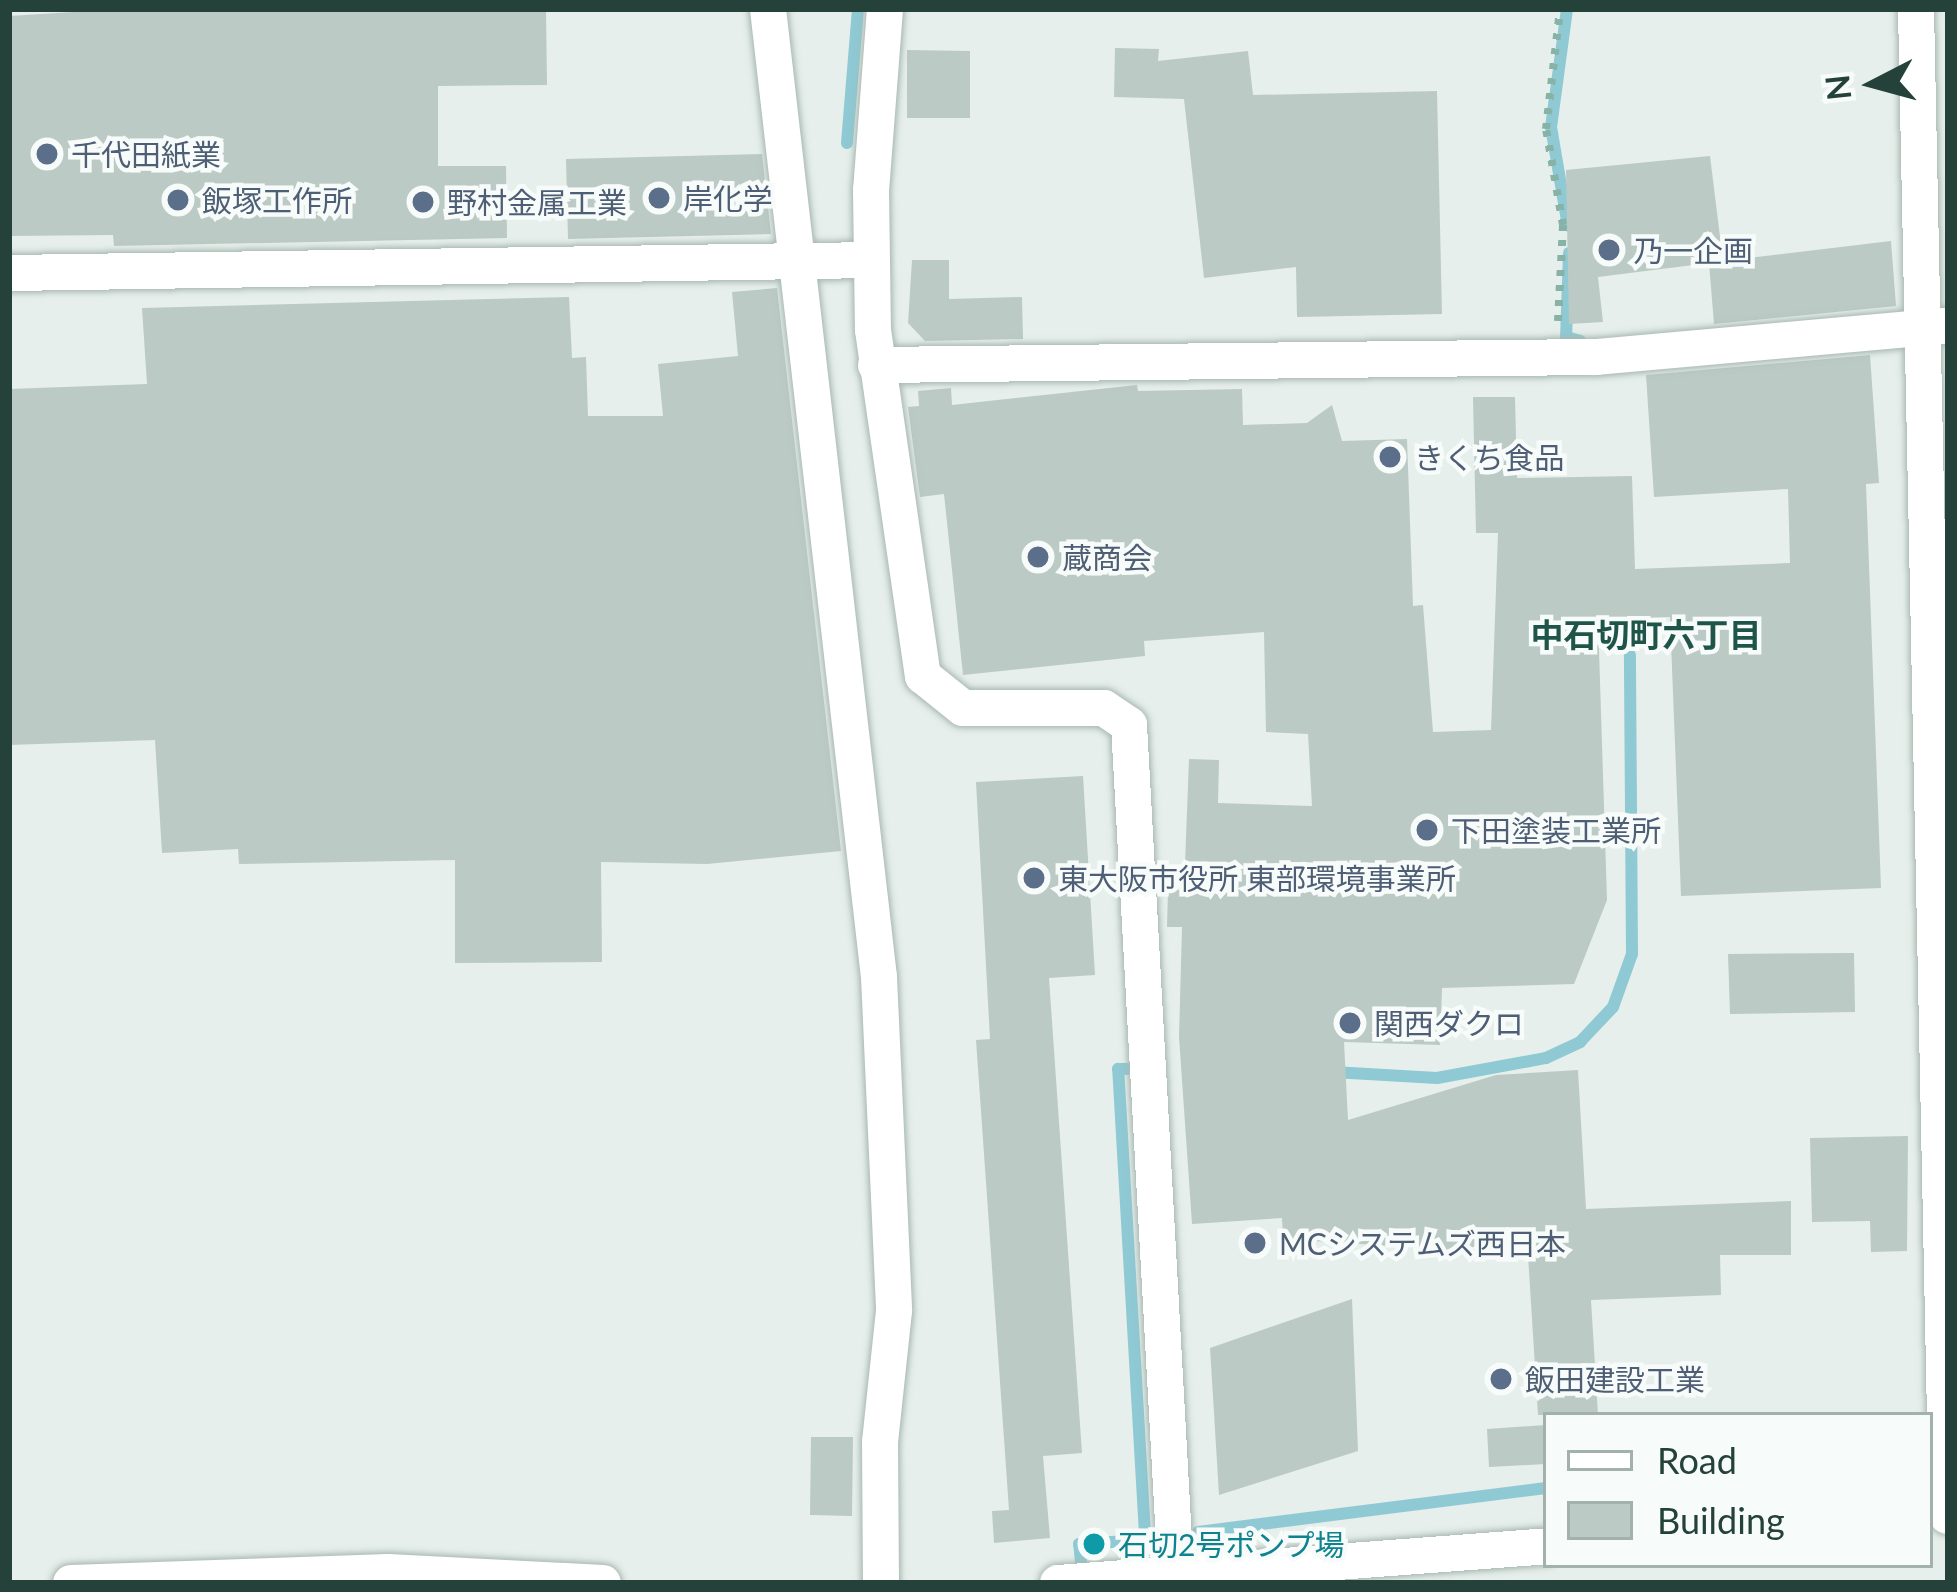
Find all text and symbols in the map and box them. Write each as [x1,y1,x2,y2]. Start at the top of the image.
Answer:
north arrow [1813,24,1933,144]
text: N [1816,73,1858,103]
place label: 千代田紙業 [71,136,221,172]
marker: 千代田紙業 [34,141,60,167]
place label: 岸化学 [683,180,773,216]
place label: 飯塚工作所 [202,182,352,218]
place label: 野村金属工業 [447,184,627,220]
marker: 岸化学 [646,185,672,211]
marker: 飯塚工作所 [165,187,191,213]
marker: 野村金属工業 [410,189,436,215]
place label: 乃一企画 [1633,232,1753,268]
marker: 乃一企画 [1596,237,1622,263]
place label: きくち食品 [1414,439,1564,475]
marker: きくち食品 [1377,444,1403,470]
place label: 蔵商会 [1062,539,1152,575]
marker: 蔵商会 [1025,544,1051,570]
district label: 中石切町六丁目 [1531,615,1761,655]
place label: 下田塗装工業所 [1451,812,1661,848]
marker: 下田塗装工業所 [1414,817,1440,843]
place label: 東大阪市役所 東部環境事業所 [1058,860,1456,896]
marker: 東大阪市役所 東部環境事業所 [1021,865,1047,891]
place label: 関西ダクロ [1374,1005,1524,1041]
marker: 関西ダクロ [1337,1010,1363,1036]
place label: MCシステムズ西日本 [1279,1225,1567,1261]
marker: MCシステムズ西日本 [1242,1230,1268,1256]
place label: 飯田建設工業 [1525,1361,1705,1397]
marker: 飯田建設工業 [1488,1366,1514,1392]
legend [1543,1412,1933,1568]
text: Road [1657,1438,1737,1482]
text: Building [1657,1498,1785,1542]
place label: 石切2号ポンプ場 [1118,1526,1345,1562]
marker: 石切2号ポンプ場 [1081,1531,1107,1557]

